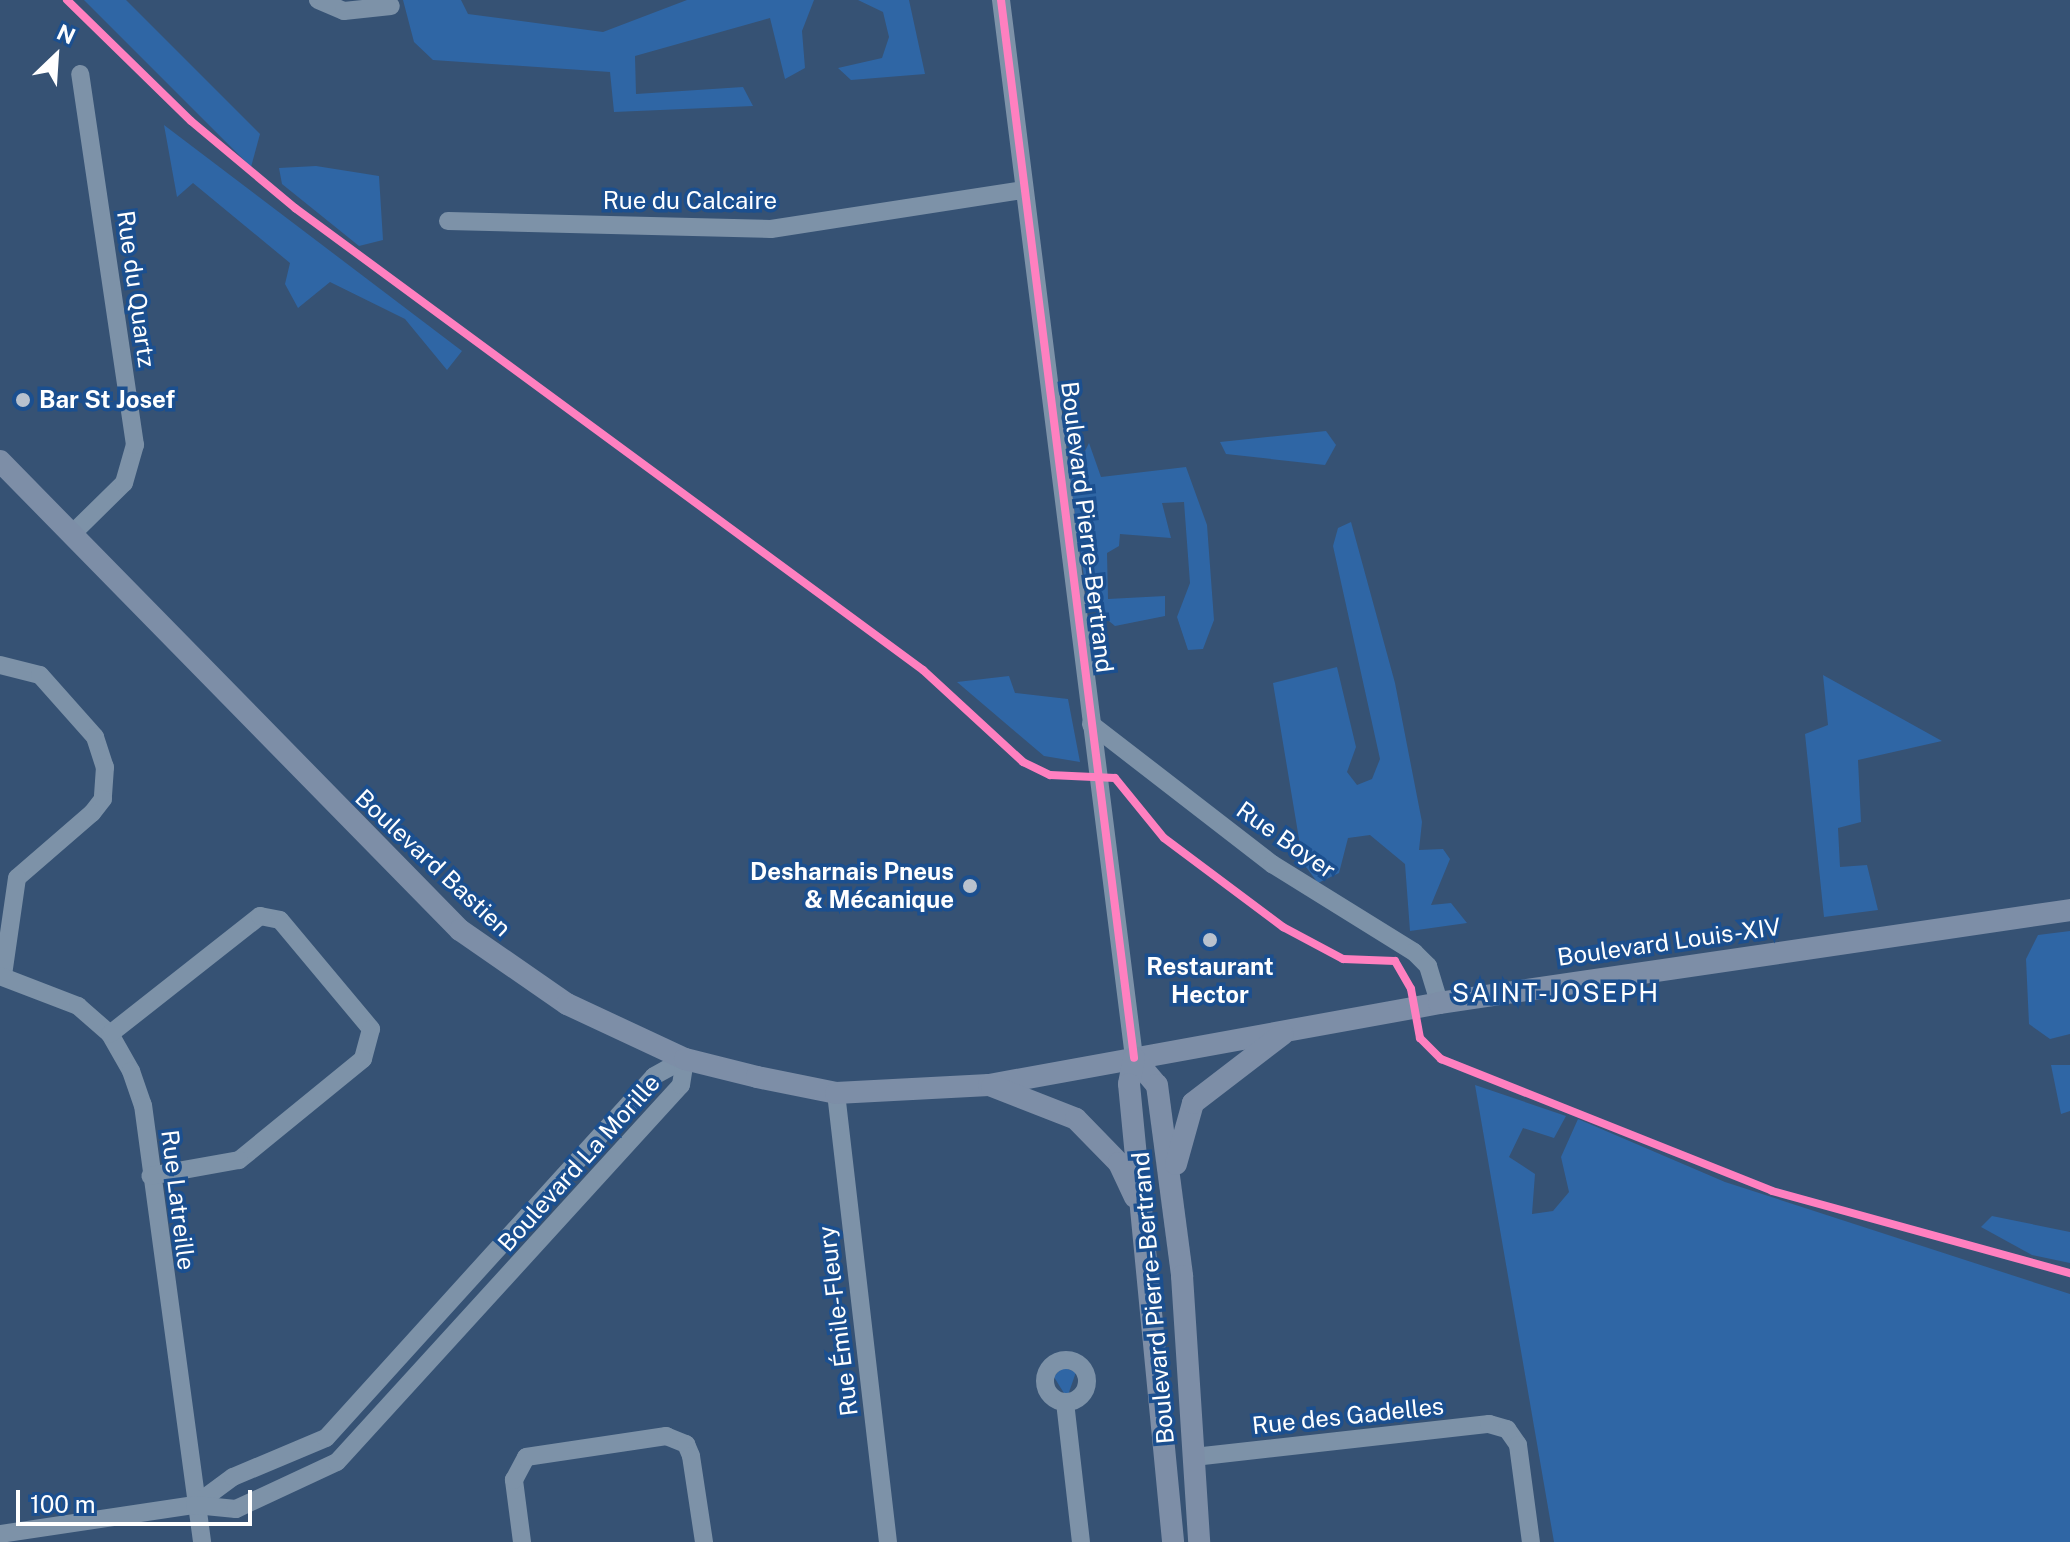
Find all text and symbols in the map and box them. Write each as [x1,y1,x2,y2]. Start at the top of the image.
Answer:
north arrow [16,16,96,96]
text: N [53,19,79,50]
street label: Rue du Calcaire [603,187,777,215]
street label: Rue du Quartz [111,209,161,369]
street label: Boulevard Pierre-Bertrand [1055,380,1119,674]
place label: Bar St Josef [39,386,175,414]
marker: Bar St Josef [14,391,32,409]
street label: Boulevard Bastien [349,784,517,942]
street label: Rue Boyer [1231,795,1341,885]
place label: Desharnais Pneus & Mécanique [750,858,954,914]
marker: Desharnais Pneus & Mécanique [961,877,979,895]
street label: Boulevard Louis-XIV [1555,912,1783,972]
marker: Restaurant Hector [1201,931,1219,949]
place label: Restaurant Hector [1146,953,1274,1009]
district label: SAINT-JOSEPH [1452,977,1660,1009]
street label: Boulevard La Morille [492,1069,666,1257]
street label: Rue Latreille [155,1128,201,1272]
street label: Boulevard Pierre-Bertrand [1126,1151,1180,1445]
street label: Rue Émile-Fleury [812,1224,864,1418]
street label: Rue des Gadelles [1250,1392,1446,1440]
scale bar [20,1474,256,1524]
text: 100 m [30,1490,96,1518]

